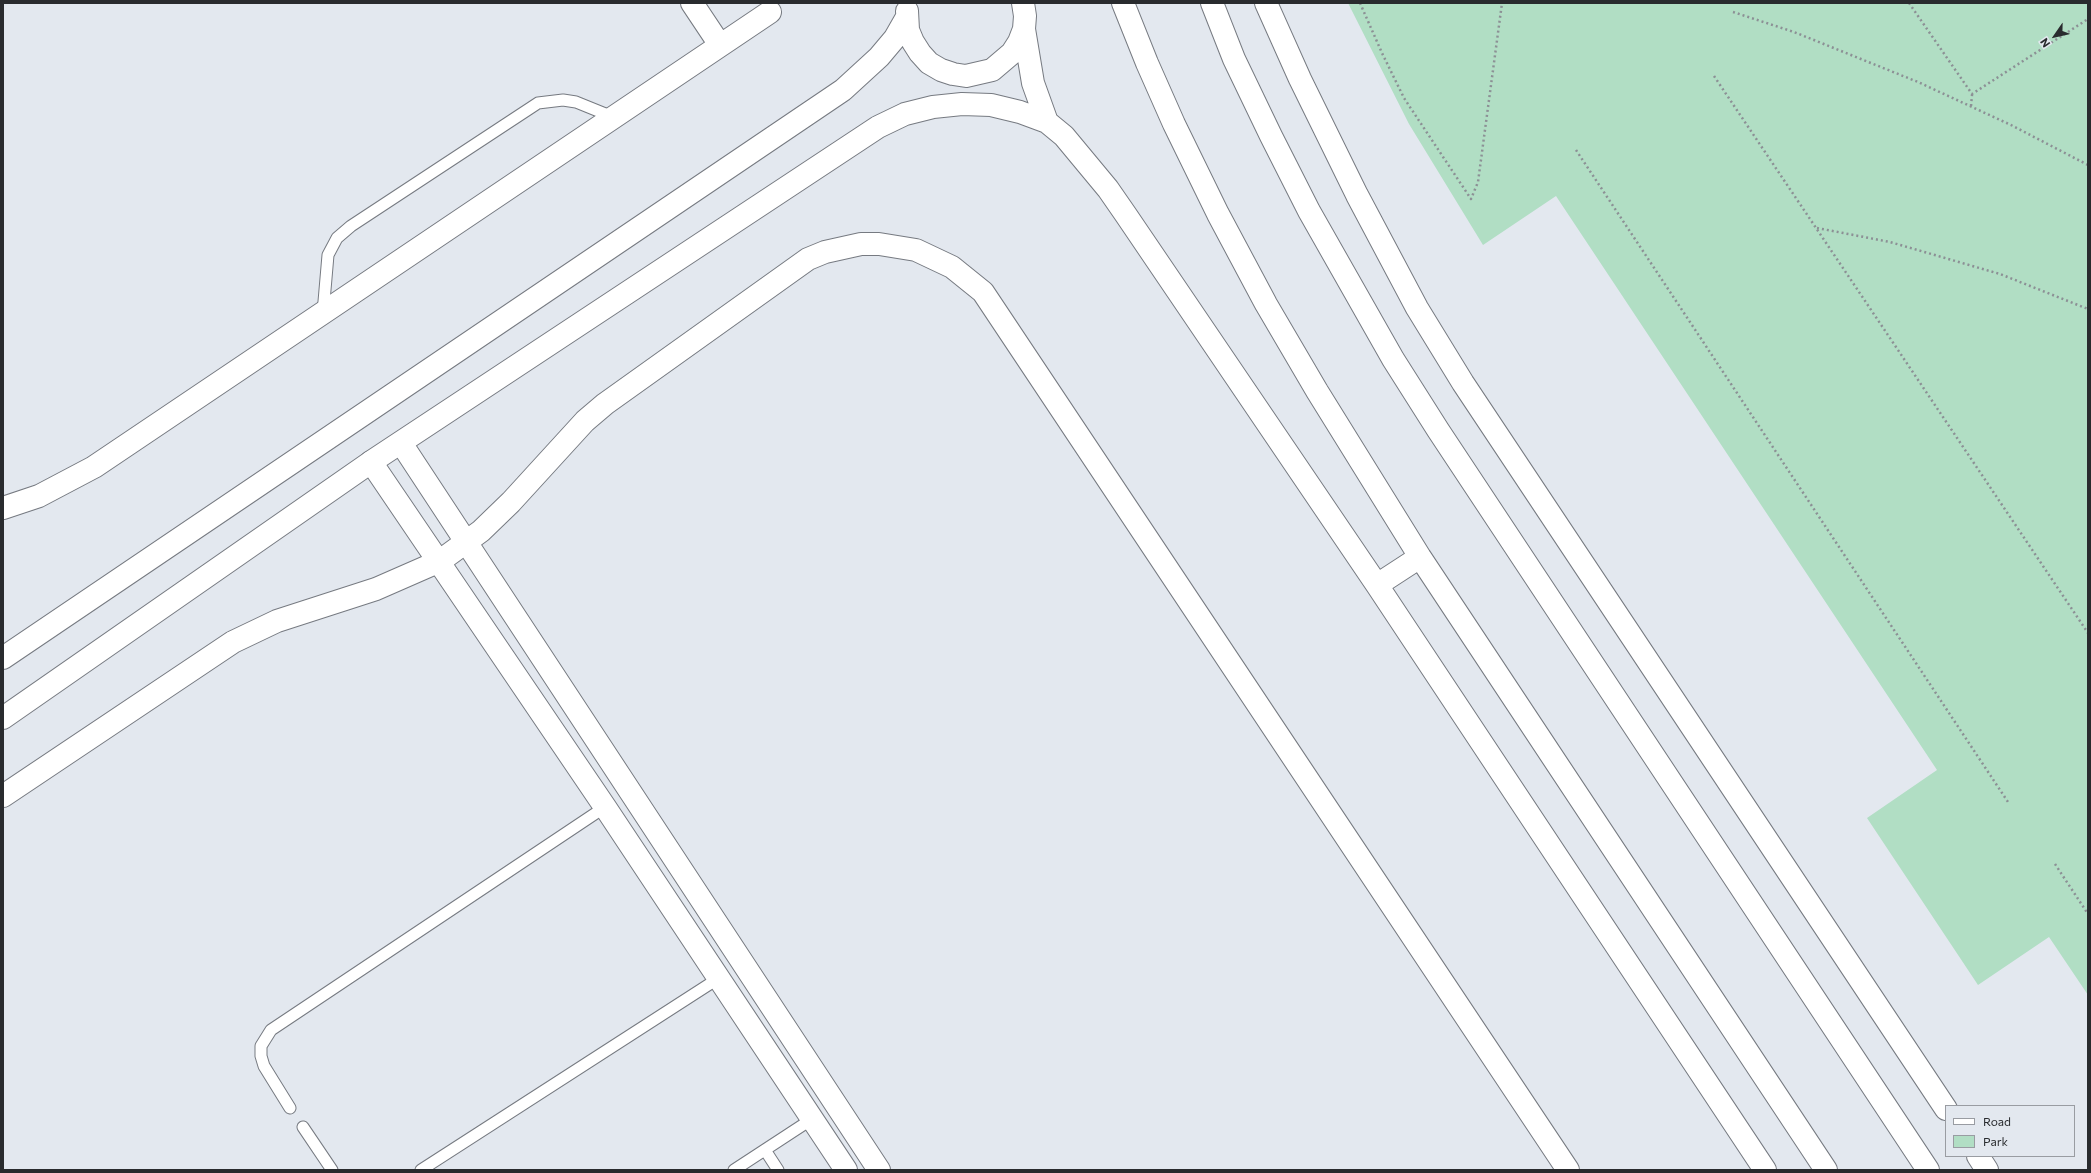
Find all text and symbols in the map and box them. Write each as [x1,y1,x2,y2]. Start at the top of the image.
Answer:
north arrow [2035,16,2075,56]
text: N [2037,36,2052,50]
legend [1945,1105,2075,1157]
text: Road [1983,1114,2011,1128]
text: Park [1983,1134,2008,1148]

